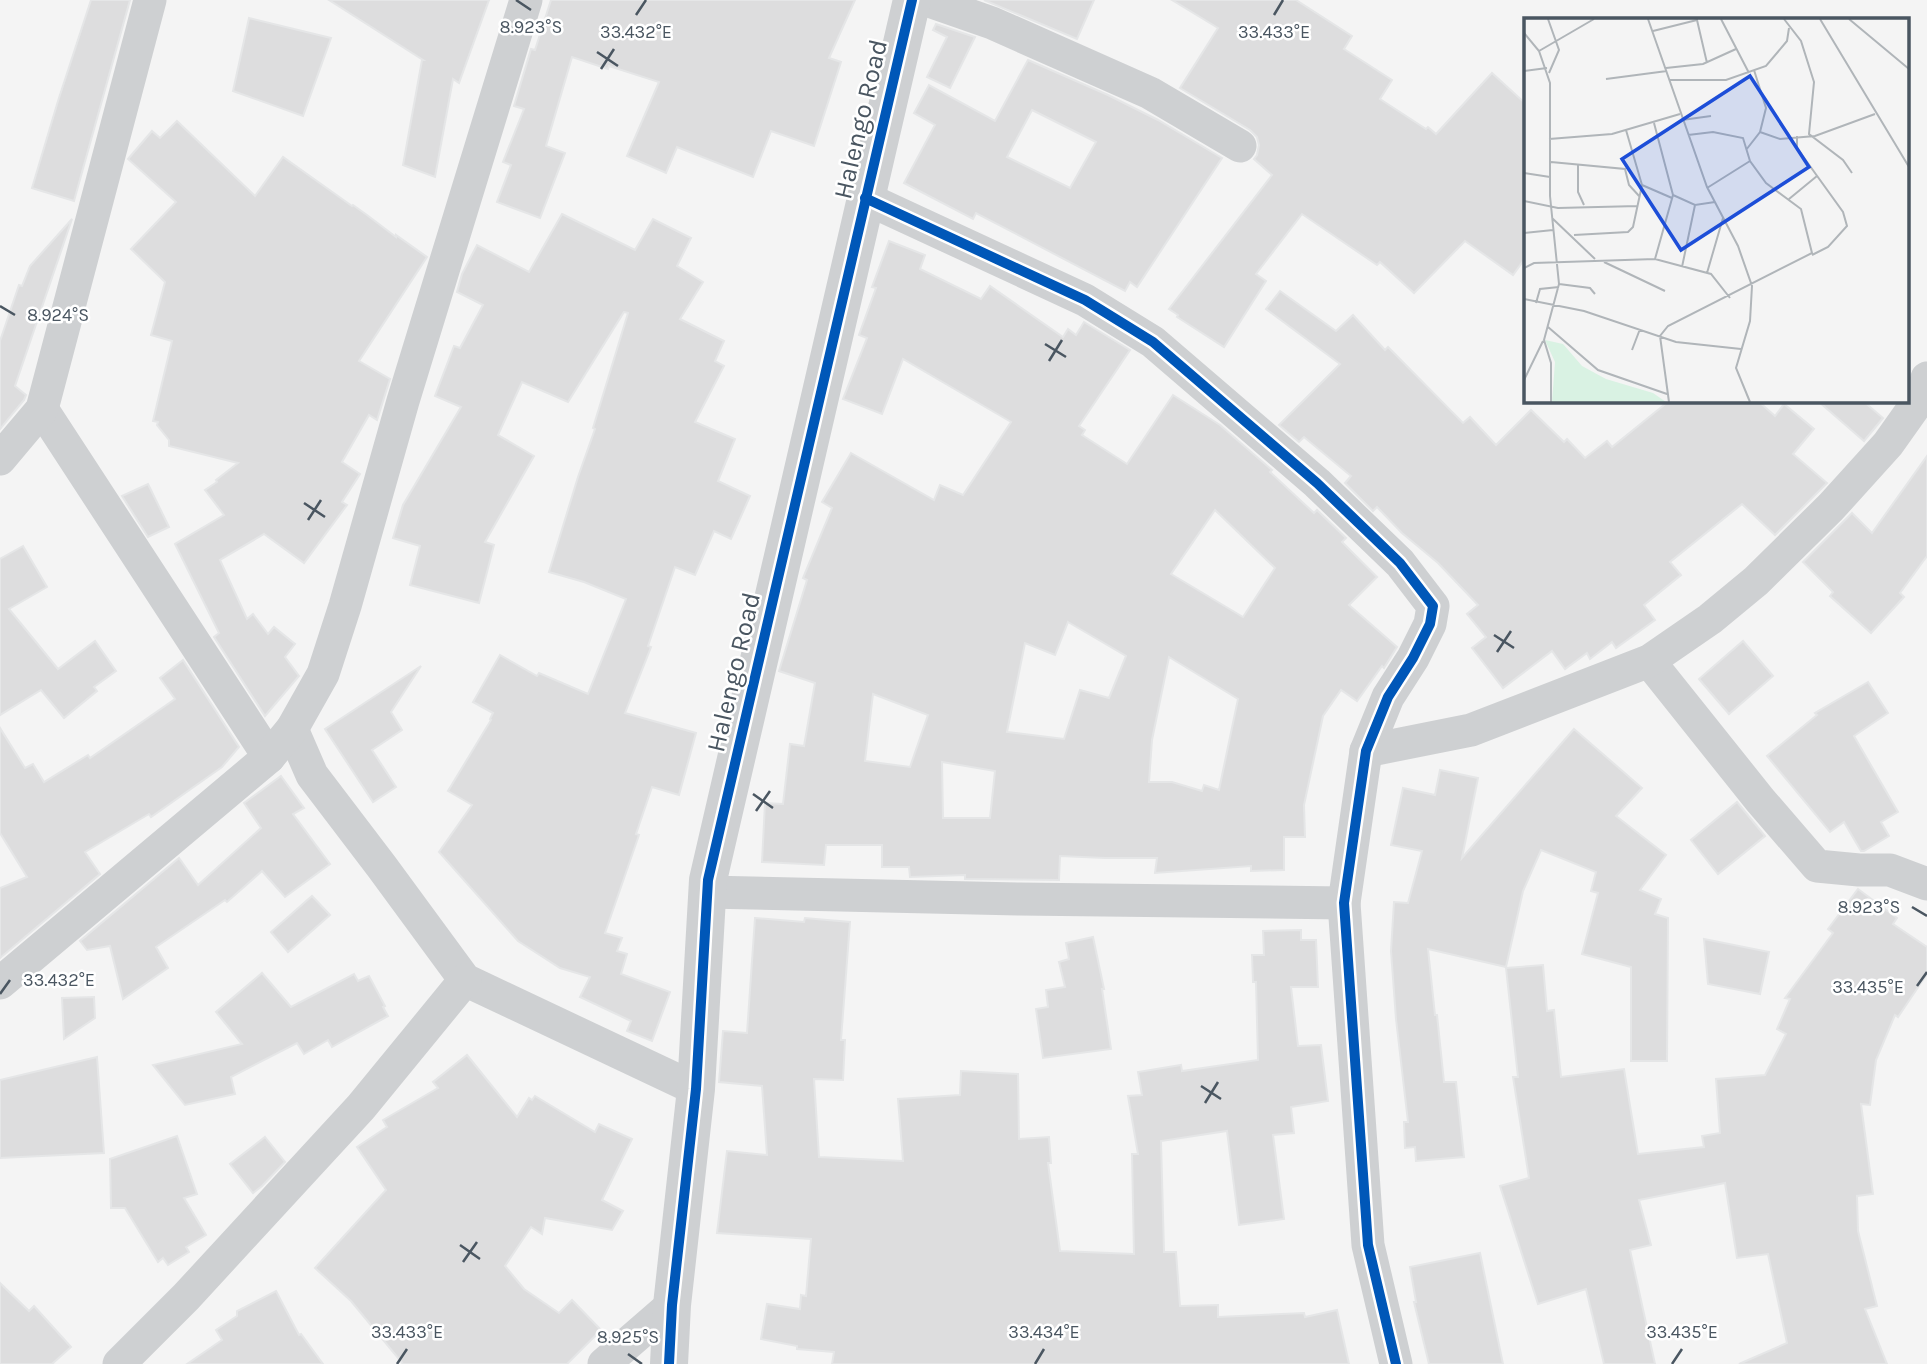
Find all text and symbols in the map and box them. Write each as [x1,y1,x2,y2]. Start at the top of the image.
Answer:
text: 8.923°S [500,16,562,38]
inset map [1524,18,1910,402]
text: 33.432°E [600,21,672,43]
text: 33.433°E [1238,21,1310,43]
street label: Halengo Road [827,36,894,202]
text: 8.924°S [27,304,89,326]
street label: Halengo Road [700,589,767,755]
text: 8.923°S [1838,896,1900,918]
text: 33.432°E [23,969,95,991]
text: 33.435°E [1832,976,1904,998]
text: 33.433°E [371,1321,443,1343]
text: 33.434°E [1008,1321,1080,1343]
text: 33.435°E [1646,1321,1718,1343]
text: 8.925°S [597,1326,659,1348]

